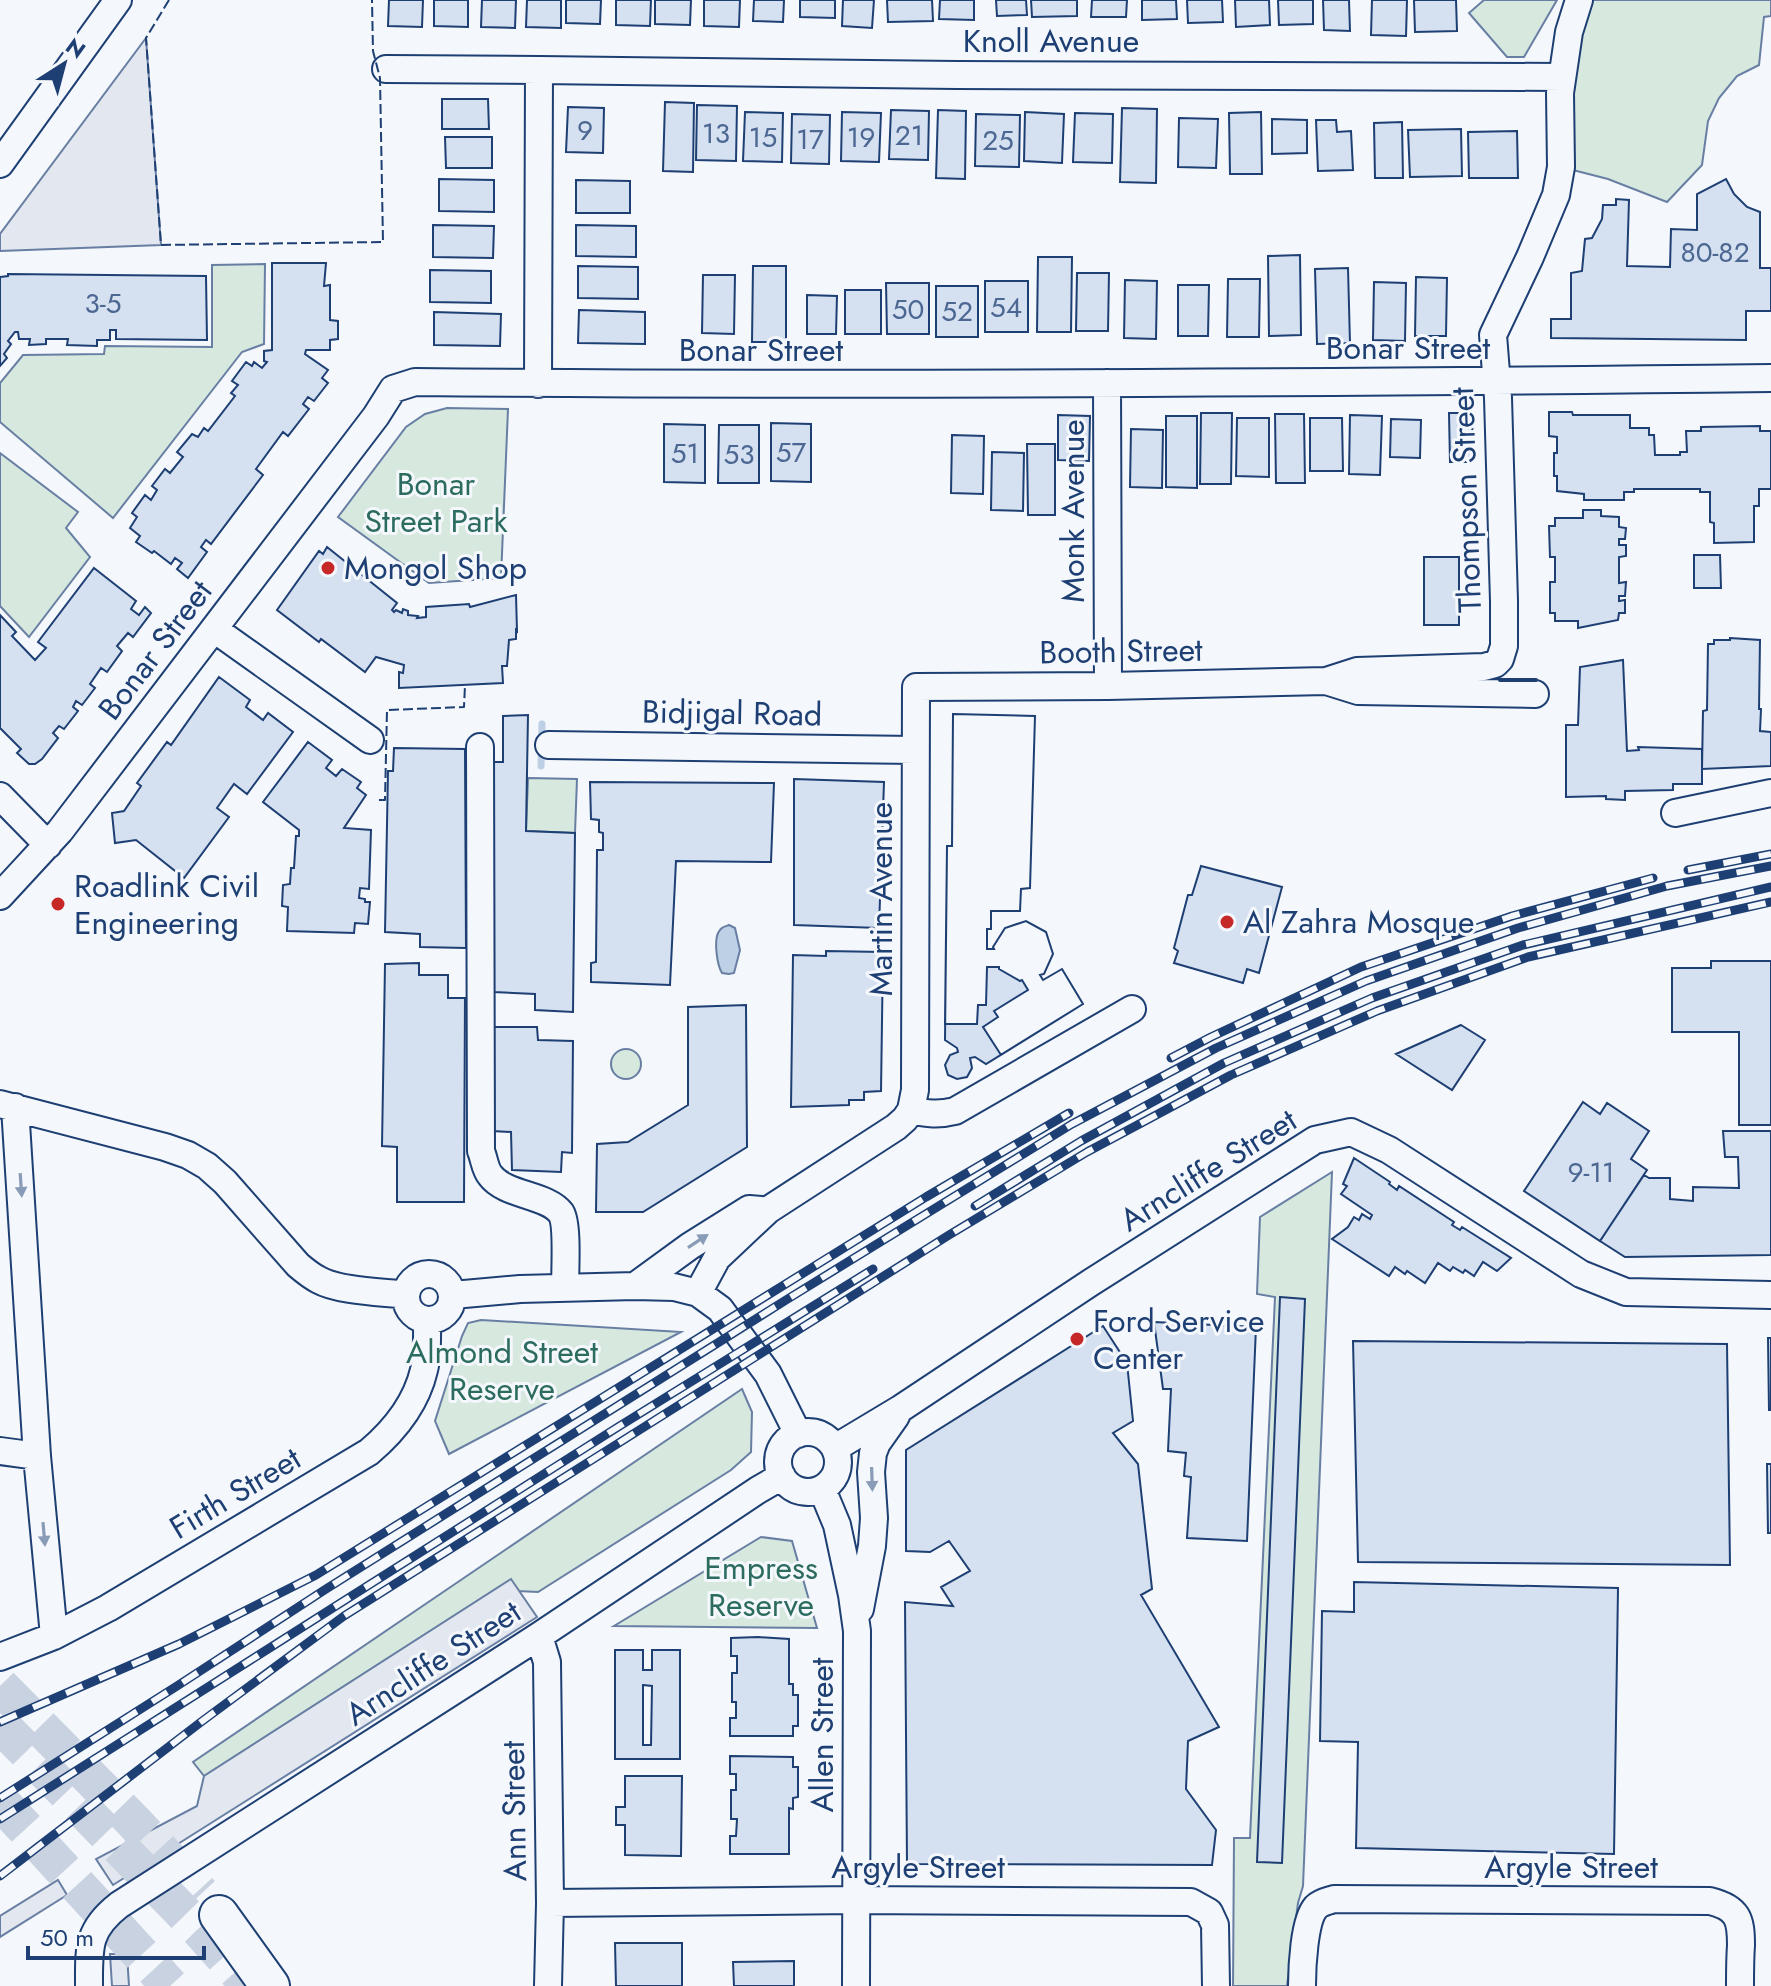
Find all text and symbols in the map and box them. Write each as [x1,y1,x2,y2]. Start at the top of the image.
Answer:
street label: Knoll Avenue [963,18,1139,64]
north arrow [24,24,104,104]
text: N [59,30,92,66]
house number: 9 [577,110,593,151]
house number: 13 [702,113,730,154]
house number: 21 [895,115,923,156]
house number: 15 [749,117,777,158]
house number: 19 [847,117,875,158]
house number: 17 [796,119,824,160]
house number: 25 [982,120,1014,161]
house number: 80-82 [1680,232,1750,273]
house number: 3-5 [85,283,121,324]
house number: 54 [990,287,1022,328]
house number: 50 [892,289,924,330]
house number: 52 [941,291,973,332]
street label: Bonar Street [1326,325,1491,371]
street label: Bonar Street [679,327,844,373]
street label: Thompson Street [1439,386,1493,613]
street label: Monk Avenue [1050,419,1096,603]
house number: 57 [776,432,807,473]
house number: 51 [671,433,699,474]
house number: 53 [723,434,755,475]
park label: Bonar Street Park [365,461,508,544]
place label: Mongol Shop [344,545,527,591]
marker: Mongol Shop [319,559,337,577]
street label: Bonar Street [87,570,223,730]
street label: Booth Street [1039,627,1203,675]
street label: Bidjigal Road [641,688,823,738]
street label: Martin Avenue [858,802,904,996]
place label: Roadlink Civil Engineering [74,863,259,946]
marker: Roadlink Civil Engineering [49,895,67,913]
place label: Al Zahra Mosque [1243,899,1475,945]
marker: Al Zahra Mosque [1218,913,1236,931]
street label: Arncliffe Street [1111,1097,1306,1243]
house number: 9-11 [1567,1152,1615,1193]
one-way arrow [15,1173,28,1198]
one-way arrow [688,1233,709,1248]
place label: Ford Service Center [1093,1298,1264,1381]
park label: Almond Street Reserve [406,1329,598,1412]
marker: Ford Service Center [1068,1330,1086,1348]
street label: Firth Street [161,1436,310,1550]
one-way arrow [866,1467,879,1493]
one-way arrow [38,1522,51,1547]
park label: Empress Reserve [704,1545,818,1628]
street label: Arncliffe Street [336,1589,530,1737]
street label: Allen Street [799,1657,845,1813]
street label: Ann Street [490,1740,538,1882]
street label: Argyle Street [831,1844,1005,1890]
street label: Argyle Street [1484,1844,1658,1890]
scale bar [28,1910,204,1960]
text: 50 m [40,1920,94,1955]

